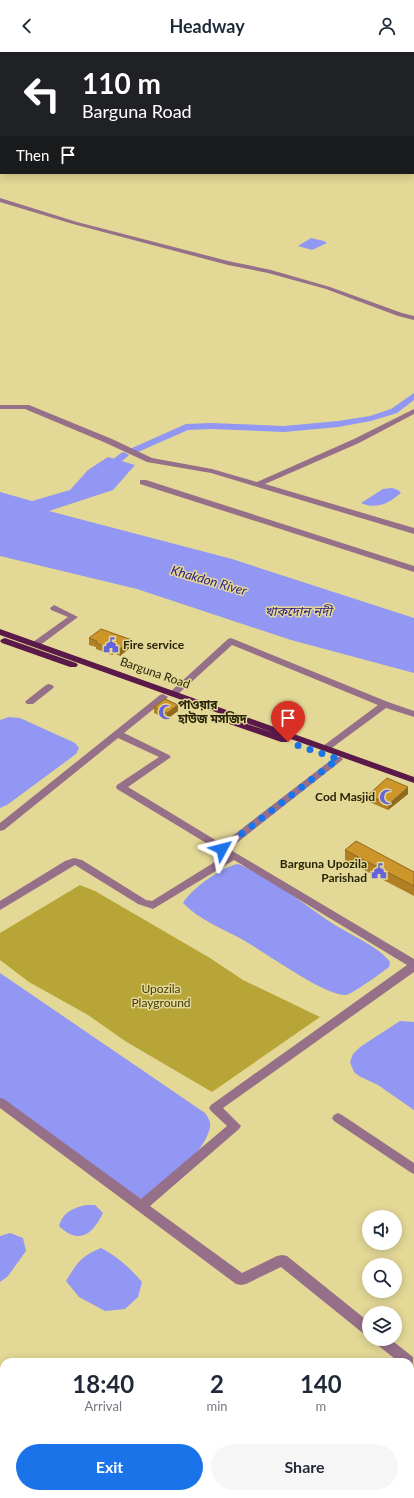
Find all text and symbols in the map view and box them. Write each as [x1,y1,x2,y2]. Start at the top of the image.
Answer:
icon: back [16,15,38,37]
text: Headway [169,15,245,37]
icon: person [376,15,398,37]
text: 110 m [82,66,161,100]
icon: left [16,68,68,120]
text: Barguna Road [82,100,192,122]
icon: arrive [57,144,79,166]
text: Then [16,146,49,164]
water label: Khakdon River [169,562,249,599]
water label: খাকদোন নদী [264,603,334,619]
public building icon: Fire service [102,636,120,654]
place label: Fire service [123,637,185,652]
street label: Barguna Road [118,654,192,692]
place label: পাওয়ার হাউজ মসজিদ [177,697,247,726]
pin [271,701,305,742]
mosque icon: পাওয়ার হাউজ মসজিদ [157,703,175,721]
icon: arrive [277,707,299,729]
mosque icon: Cod Masjid [378,788,396,806]
place label: Cod Masjid [315,789,375,804]
position arrow [201,828,243,870]
place label: Barguna Upozila Parishad [280,856,367,885]
public building icon: Barguna Upozila Parishad [370,862,388,880]
park label: Upozila Playground [131,981,191,1010]
map controls [362,1210,402,1346]
button: sound [362,1210,402,1250]
button: search [362,1258,402,1298]
button: layers [362,1306,402,1346]
text: 18:40 [72,1369,134,1398]
text: 2 [210,1369,224,1398]
text: 140 [300,1369,342,1398]
text: Arrival [85,1398,122,1414]
text: min [207,1398,228,1414]
text: m [315,1398,326,1414]
button: Exit [16,1444,203,1490]
button: Share [211,1444,398,1490]

